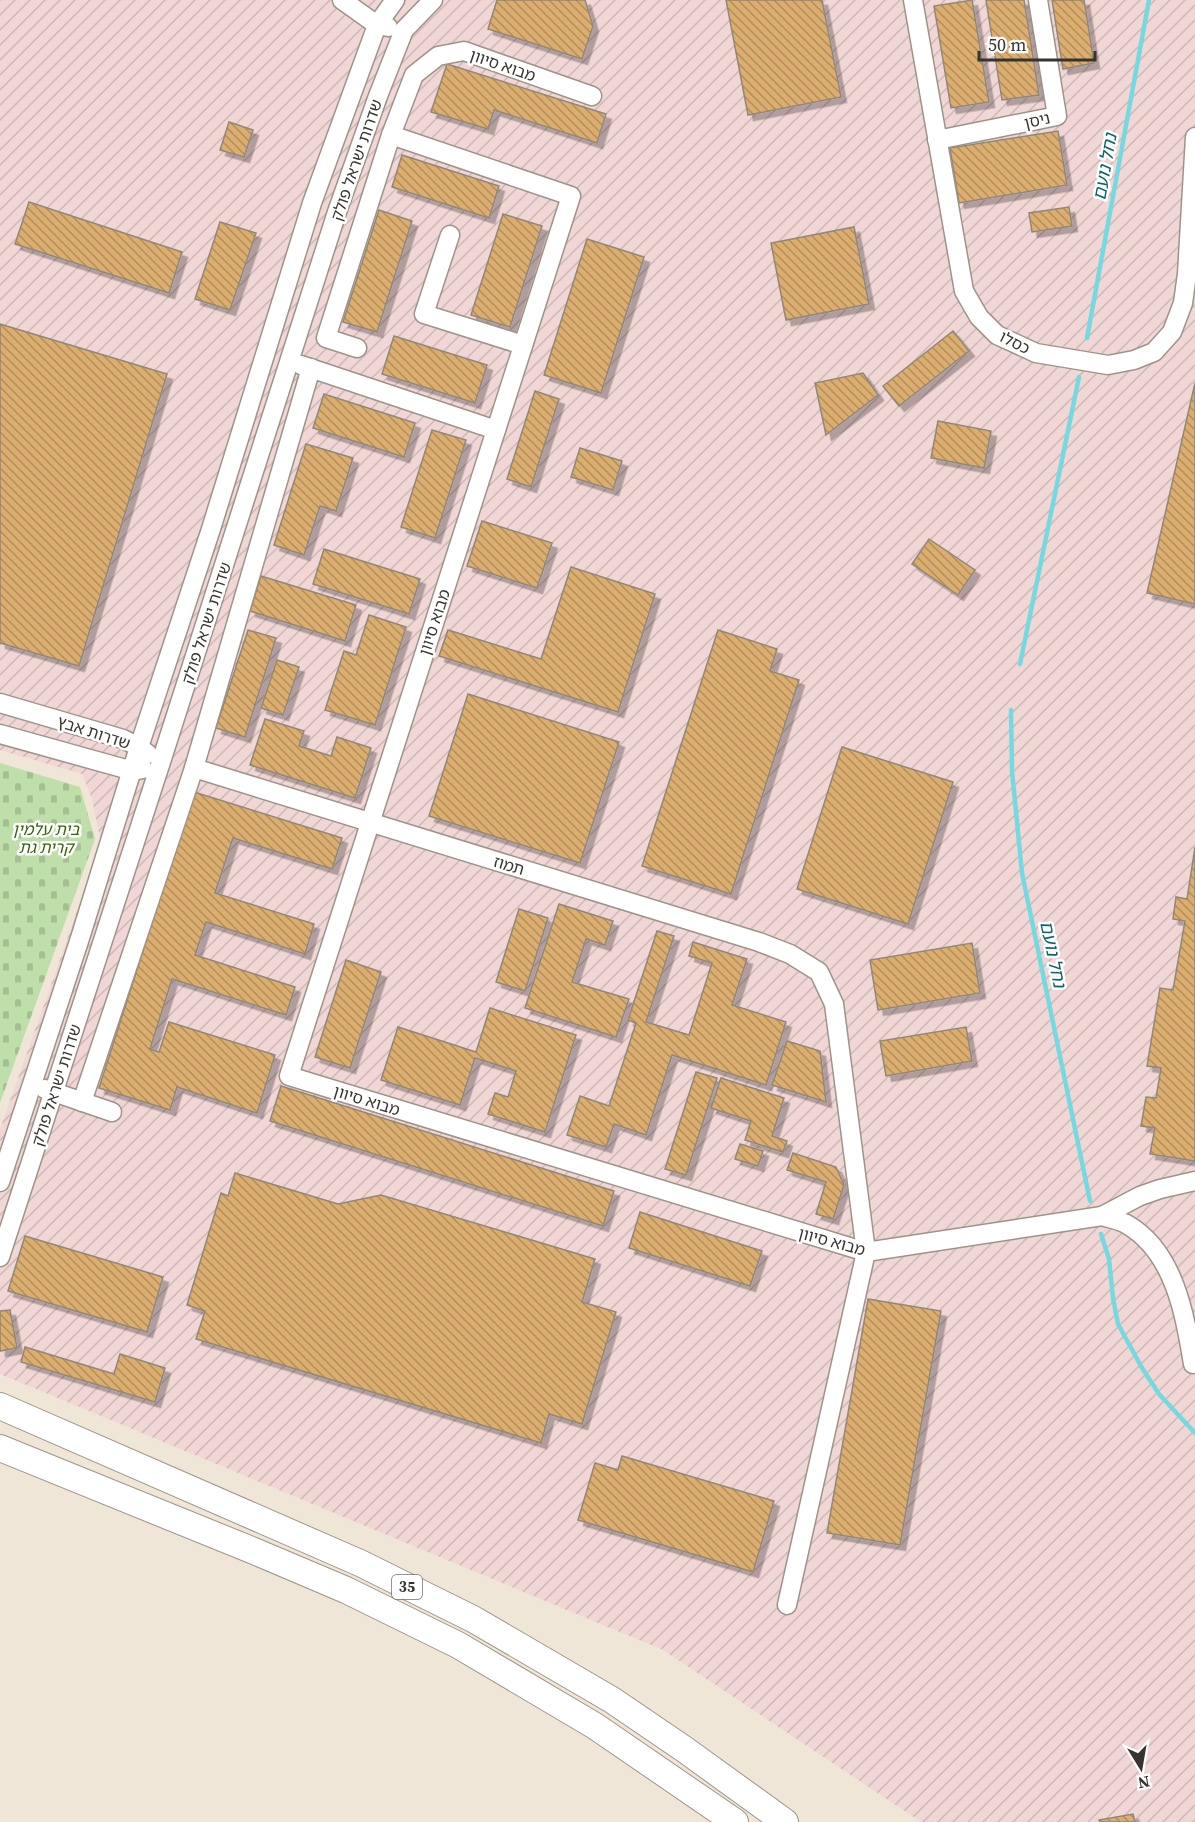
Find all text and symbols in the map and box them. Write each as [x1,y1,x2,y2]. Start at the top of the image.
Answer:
scale bar [979,24,1094,62]
text: 50 m [988,32,1026,57]
street label: מבוא סיוון [467,43,539,87]
street label: שדרות ישראל פולק [325,96,387,224]
street label: ניסן [1022,106,1052,134]
water label: נחל נועם [1086,130,1123,202]
street label: כסלו [996,325,1034,359]
street label: שדרות ישראל פולק [176,559,236,687]
street label: מבוא סיוון [413,586,455,658]
street label: שדרות אבץ [55,710,133,754]
park label: בית עלמין קרית גת [13,818,80,858]
street label: תמוז [491,850,527,880]
water label: נחל נועם [1034,918,1073,991]
street label: שדרות ישראל פולק [26,1021,86,1149]
street label: מבוא סיוון [331,1079,403,1121]
street label: מבוא סיוון [796,1222,868,1260]
road number: 35 [392,1575,422,1599]
north arrow [1111,1738,1171,1798]
text: N [1136,1771,1152,1795]

